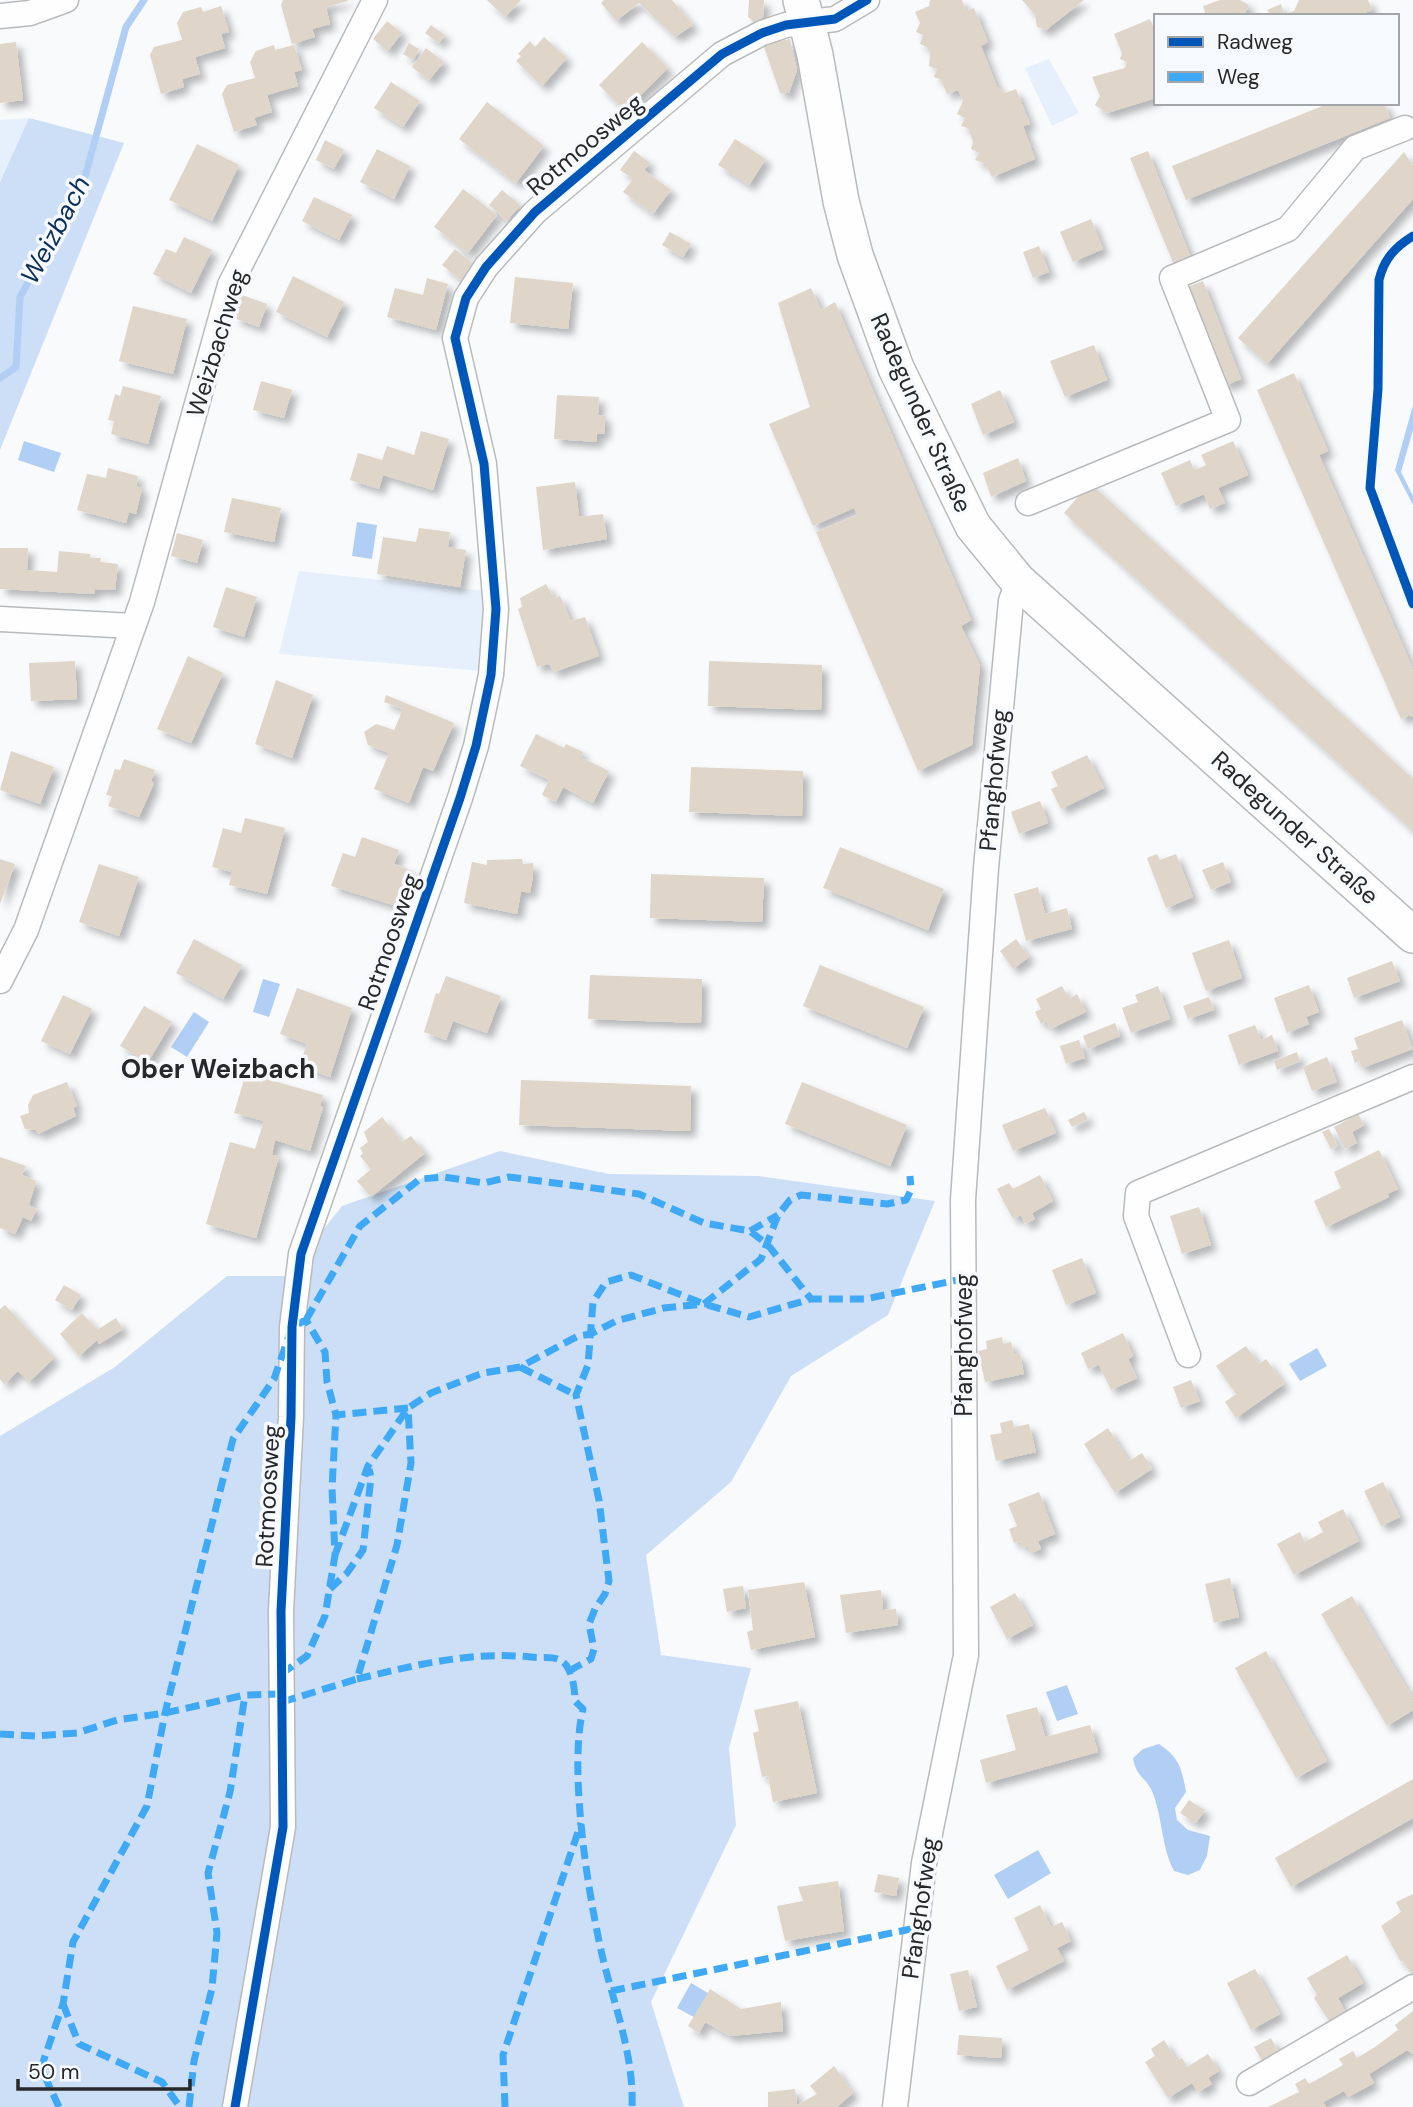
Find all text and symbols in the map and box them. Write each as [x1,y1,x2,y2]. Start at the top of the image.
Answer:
legend [1154,14,1399,105]
text: Radweg [1217,28,1293,56]
text: Weg [1217,63,1260,91]
street label: Rotmoosweg [520,87,649,202]
water label: Weizbach [12,170,98,290]
street label: Weizbachweg [179,265,254,420]
street label: Radegunder Straße [864,308,979,517]
street label: Pfanghofweg [972,707,1015,852]
street label: Radegunder Straße [1205,744,1386,911]
street label: Rotmoosweg [351,869,426,1014]
district label: Ober Weizbach [121,1052,315,1086]
street label: Pfanghofweg [948,1274,979,1416]
street label: Rotmoosweg [248,1424,287,1568]
street label: Pfanghofweg [894,1835,945,1981]
scale bar [18,2048,189,2092]
text: 50 m [28,2058,79,2086]

